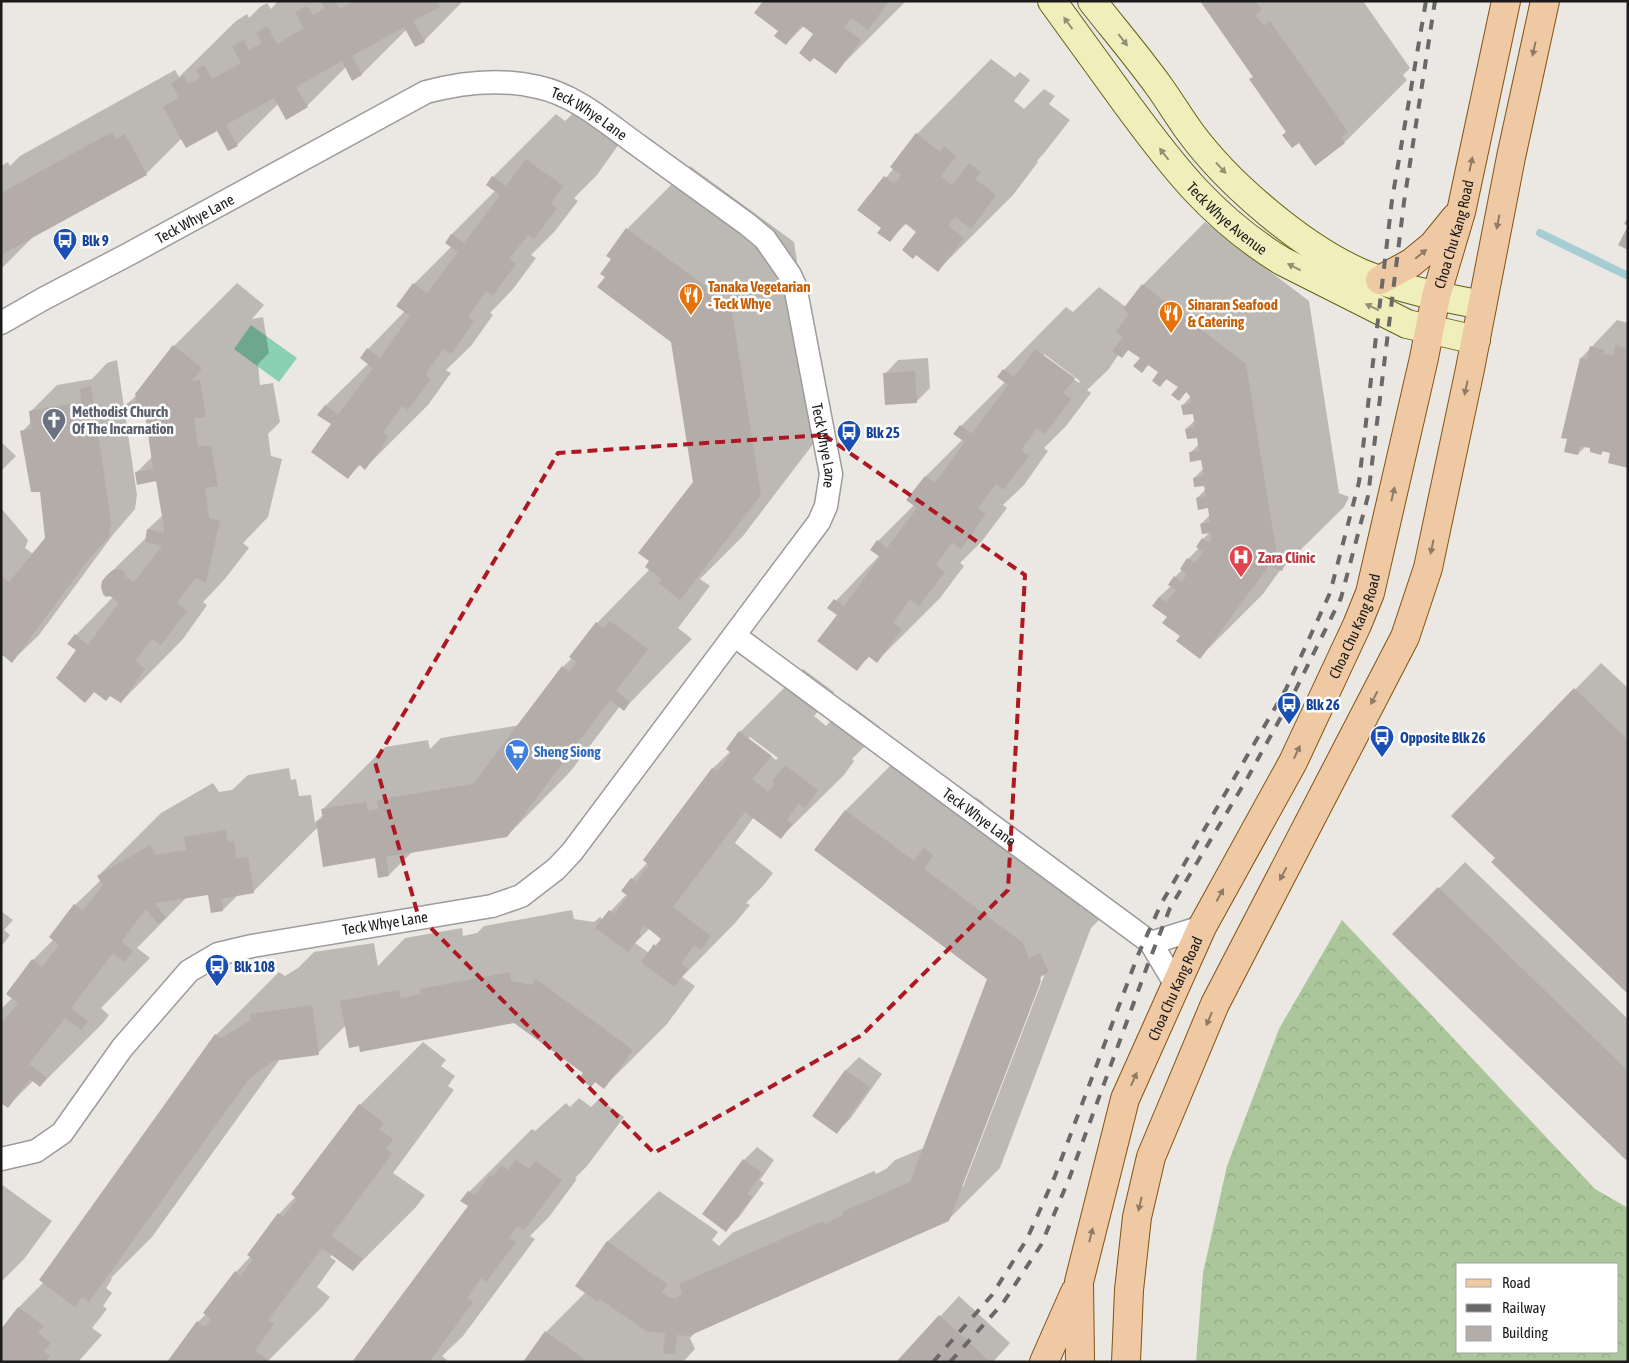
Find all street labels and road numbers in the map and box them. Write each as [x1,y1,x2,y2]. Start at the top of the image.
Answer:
street label: Teck Whye Lane [549,83,631,143]
street label: Teck Whye Avenue [1184,178,1271,258]
street label: Choa Chu Kang Road [1430,178,1476,290]
street label: Teck Whye Lane [152,190,237,247]
street label: Teck Whye Lane [809,401,839,490]
street label: Choa Chu Kang Road [1325,572,1383,681]
street label: Teck Whye Lane [940,784,1020,849]
street label: Teck Whye Lane [341,908,429,938]
street label: Choa Chu Kang Road [1144,934,1205,1043]

